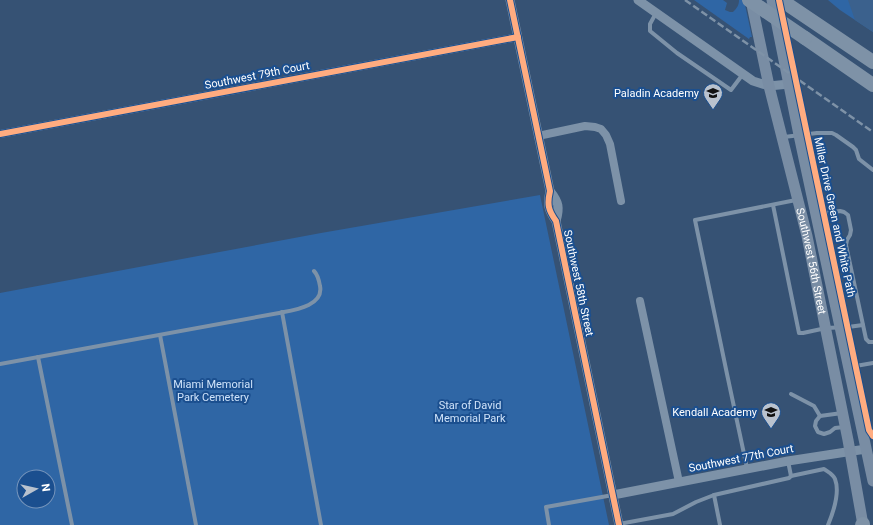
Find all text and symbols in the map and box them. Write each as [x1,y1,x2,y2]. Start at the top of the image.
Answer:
street label: Southwest 79th Court [204,59,311,92]
school or university icon: Paladin Academy [702,82,724,110]
place label: Paladin Academy [614,87,700,100]
street label: Miller Drive Green and White Path [811,136,858,298]
street label: Southwest 56th Street [793,207,829,316]
street label: Southwest 58th Street [561,229,596,338]
park label: Miami Memorial Park Cemetery [173,378,253,404]
park label: Star of David Memorial Park [434,399,506,425]
school or university icon: Kendall Academy [760,401,782,429]
place label: Kendall Academy [672,406,758,419]
street label: Southwest 77th Court [688,442,795,475]
north arrow [16,469,56,509]
text: N [38,483,52,493]

